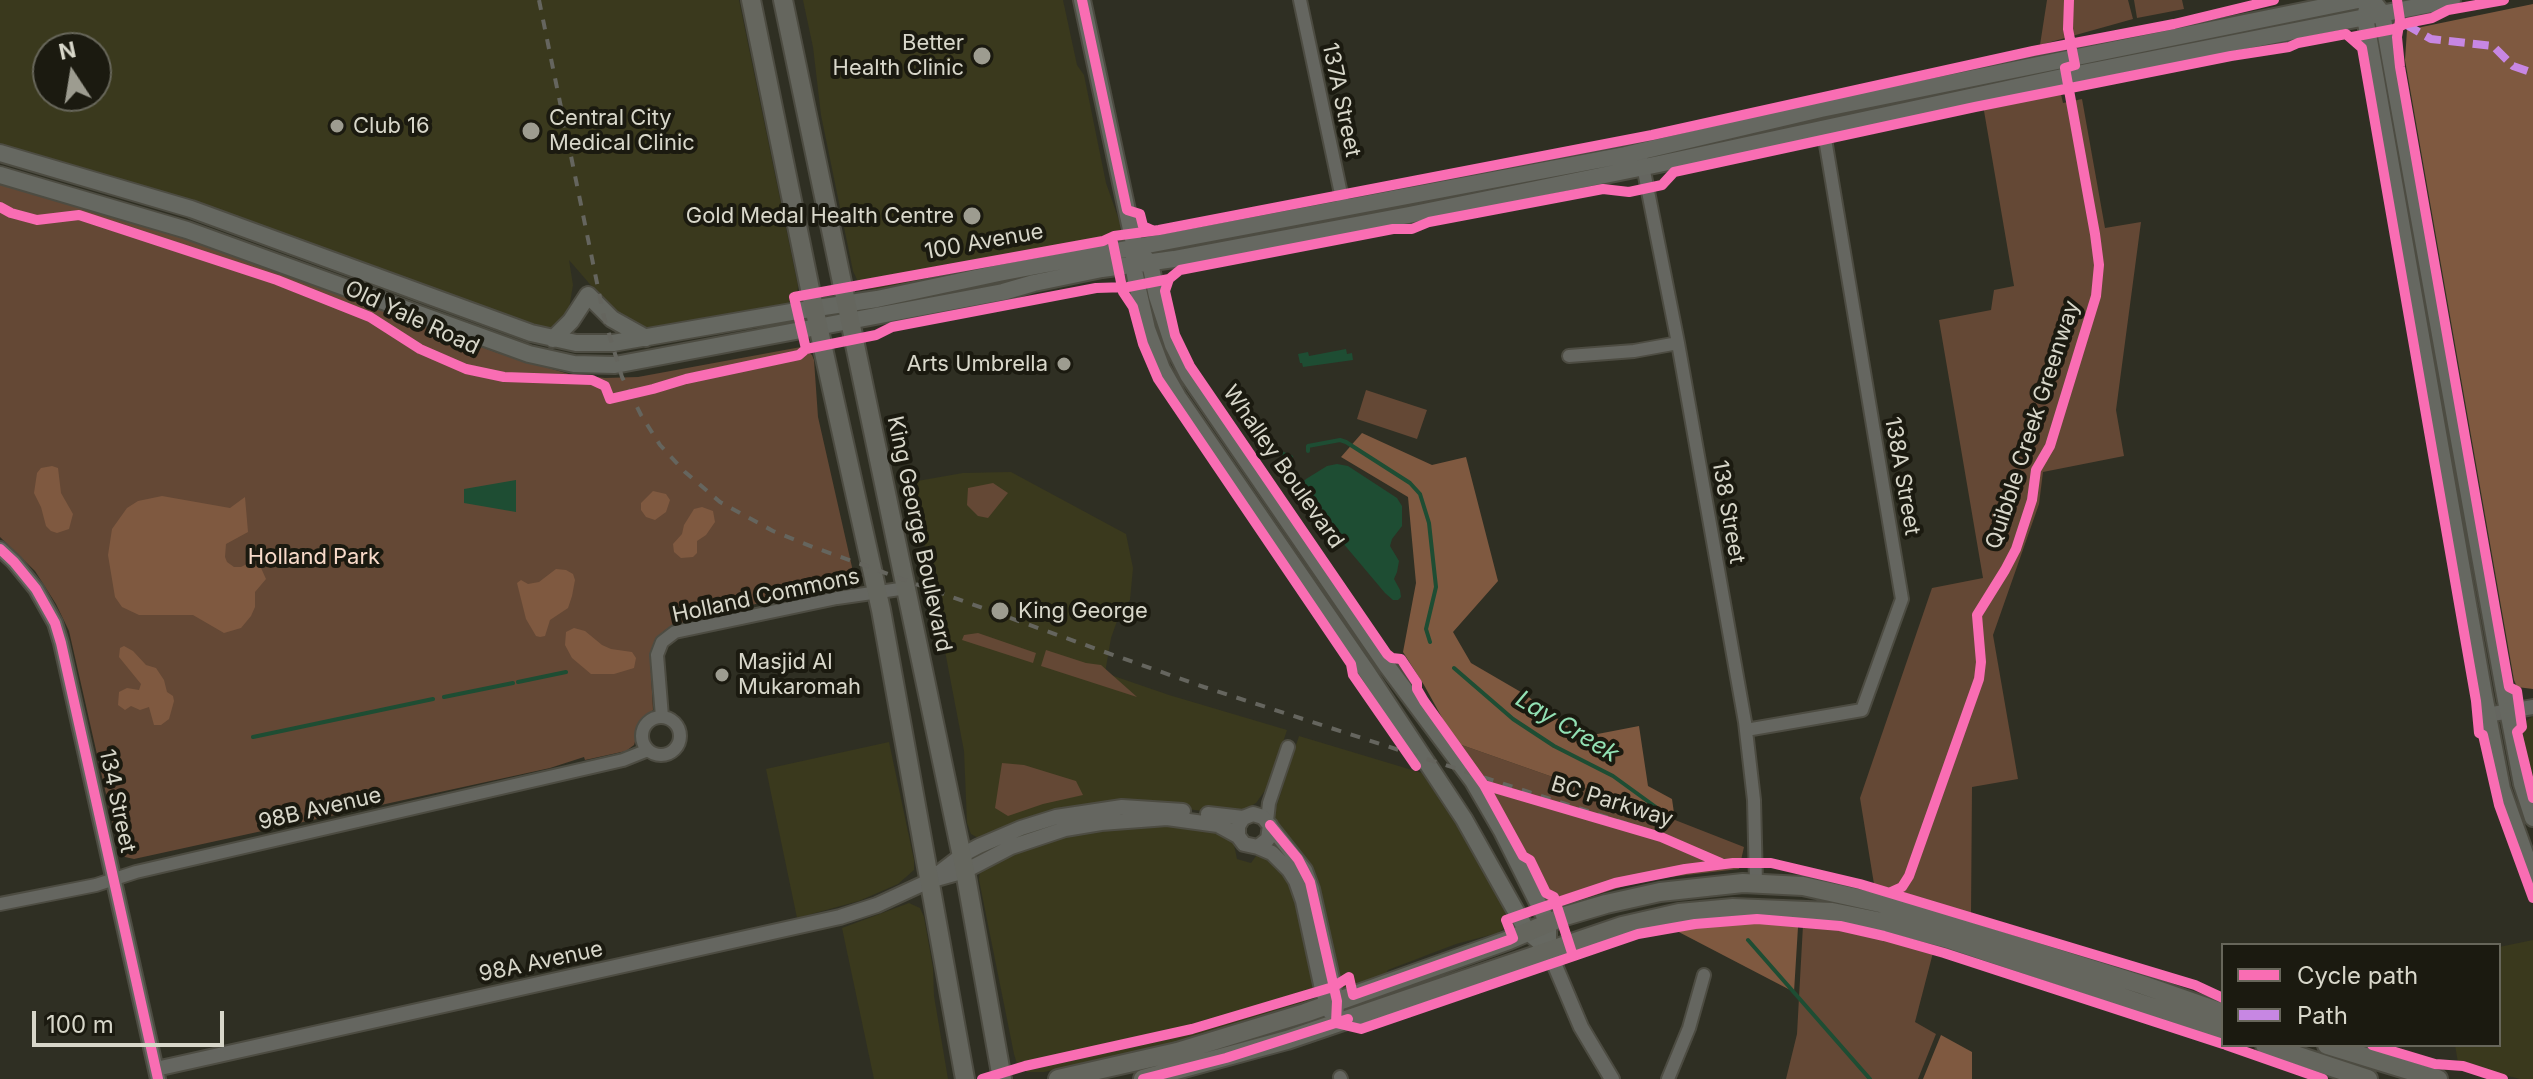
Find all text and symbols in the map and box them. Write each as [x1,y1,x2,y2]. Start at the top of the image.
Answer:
place label: Better Health Clinic [833,30,964,82]
north arrow [32,32,112,112]
text: N [57,36,78,65]
street label: 137A Street [1316,40,1366,160]
marker: Better Health Clinic [971,45,993,67]
place label: Central City Medical Clinic [549,105,695,156]
place label: Club 16 [353,113,430,139]
marker: Club 16 [328,117,346,135]
marker: Central City Medical Clinic [520,120,542,142]
place label: Gold Medal Health Centre [686,203,954,229]
marker: Gold Medal Health Centre [961,205,983,227]
street label: 100 Avenue [923,219,1045,265]
street label: Old Yale Road [341,275,483,361]
street label: Quibble Creek Greenway [1980,297,2086,553]
place label: Arts Umbrella [907,351,1048,377]
marker: Arts Umbrella [1055,355,1073,373]
street label: Whalley Boulevard [1217,380,1349,554]
street label: King George Boulevard [881,414,957,654]
street label: 138A Street [1879,415,1925,537]
street label: 138 Street [1706,458,1750,566]
park label: Holland Park [248,544,380,570]
street label: Holland Commons [670,563,862,629]
place label: King George [1018,598,1148,624]
marker: King George [989,600,1011,622]
place label: Masjid Al Mukaromah [738,649,861,700]
marker: Masjid Al Mukaromah [713,666,731,684]
water label: Lay Creek [1510,685,1624,769]
street label: 134 Street [93,747,141,855]
street label: BC Parkway [1548,771,1676,833]
street label: 98B Avenue [256,782,384,836]
street label: 98A Avenue [477,936,605,988]
legend [2221,943,2501,1047]
text: Cycle path [2297,961,2418,990]
scale bar [36,995,228,1045]
text: Path [2297,1001,2348,1030]
text: 100 m [46,1010,114,1039]

